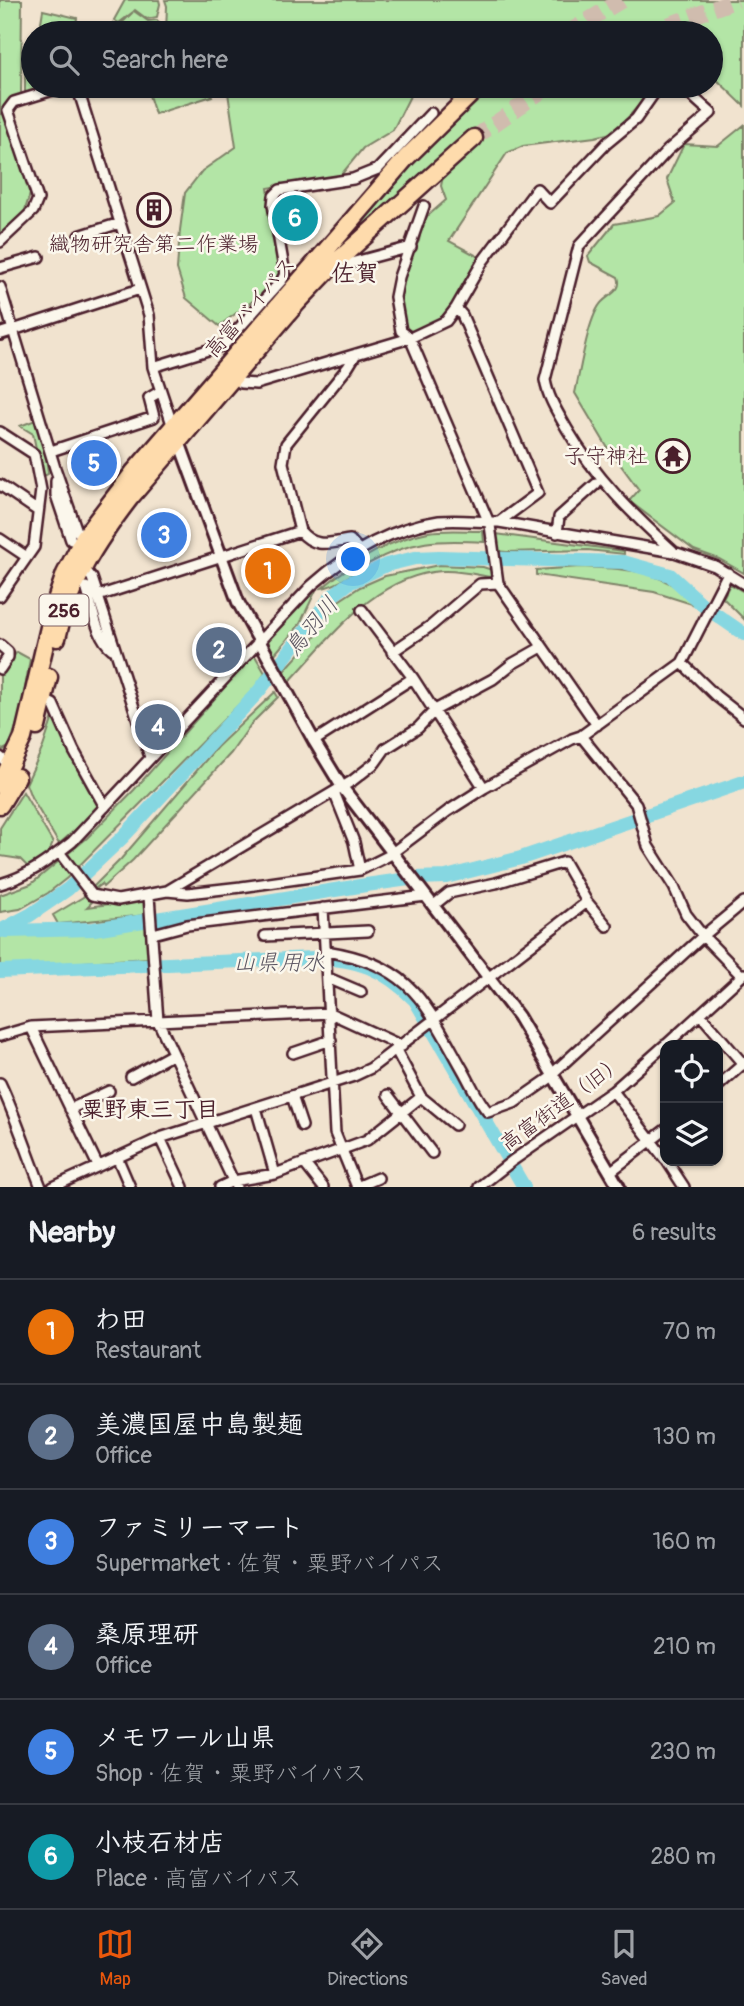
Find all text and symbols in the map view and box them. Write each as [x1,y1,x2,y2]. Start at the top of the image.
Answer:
search box [21,21,723,98]
icon: search [45,41,83,79]
text: Search here [101,44,228,76]
building icon: 織物研究舎第二作業場 [135,191,173,229]
pin: 6 [272,192,318,244]
place label: 織物研究舎第二作業場 [49,231,259,258]
street label: 高富バイパス [199,251,302,364]
district label: 佐賀 [331,259,379,288]
pin: 5 [71,437,117,489]
temple icon: 子守神社 [654,437,692,475]
place label: 子守神社 [564,443,648,470]
pin: 3 [141,509,187,561]
your location [336,542,370,576]
pin: 1 [245,545,291,597]
water label: 鳥羽川 [278,591,345,662]
road number: 256 [40,594,88,625]
pin: 2 [196,624,242,676]
pin: 4 [135,701,181,753]
water label: 山県用水 [233,948,325,977]
map controls [660,1040,723,1166]
button: locate [660,1040,723,1103]
street label: 高富街道（旧） [495,1049,630,1158]
district label: 粟野東三丁目 [81,1095,219,1124]
button: layers [660,1103,723,1166]
text: Nearby [28,1214,115,1251]
text: 6 results [632,1218,716,1247]
text: わ田 [95,1304,147,1336]
text: 1 [47,1317,56,1346]
text: 70 m [663,1317,716,1346]
text: Restaurant [95,1336,201,1365]
text: 美濃国屋中島製麺 [95,1409,303,1441]
text: 2 [45,1422,57,1451]
text: 130 m [653,1422,716,1451]
text: Office [95,1441,152,1470]
text: ファミリーマート [95,1512,304,1544]
text: 3 [45,1527,57,1556]
text: 160 m [652,1527,716,1556]
text: Supermarket · 佐賀・粟野バイパス [95,1549,444,1578]
text: 桑原理研 [95,1619,199,1651]
text: 4 [44,1632,58,1661]
text: 210 m [653,1632,716,1661]
text: Office [95,1651,152,1680]
text: メモワール山県 [95,1722,276,1754]
text: 5 [45,1737,57,1766]
text: 230 m [650,1737,716,1766]
text: Shop · 佐賀・粟野バイパス [95,1759,367,1788]
text: 小枝石材店 [95,1827,225,1859]
text: 6 [44,1842,58,1871]
text: 280 m [650,1842,716,1871]
text: Place · 高富バイパス [95,1864,302,1893]
tab: Map [96,1925,134,1991]
tab: Directions [327,1925,408,1991]
tab: Saved [600,1925,648,1991]

